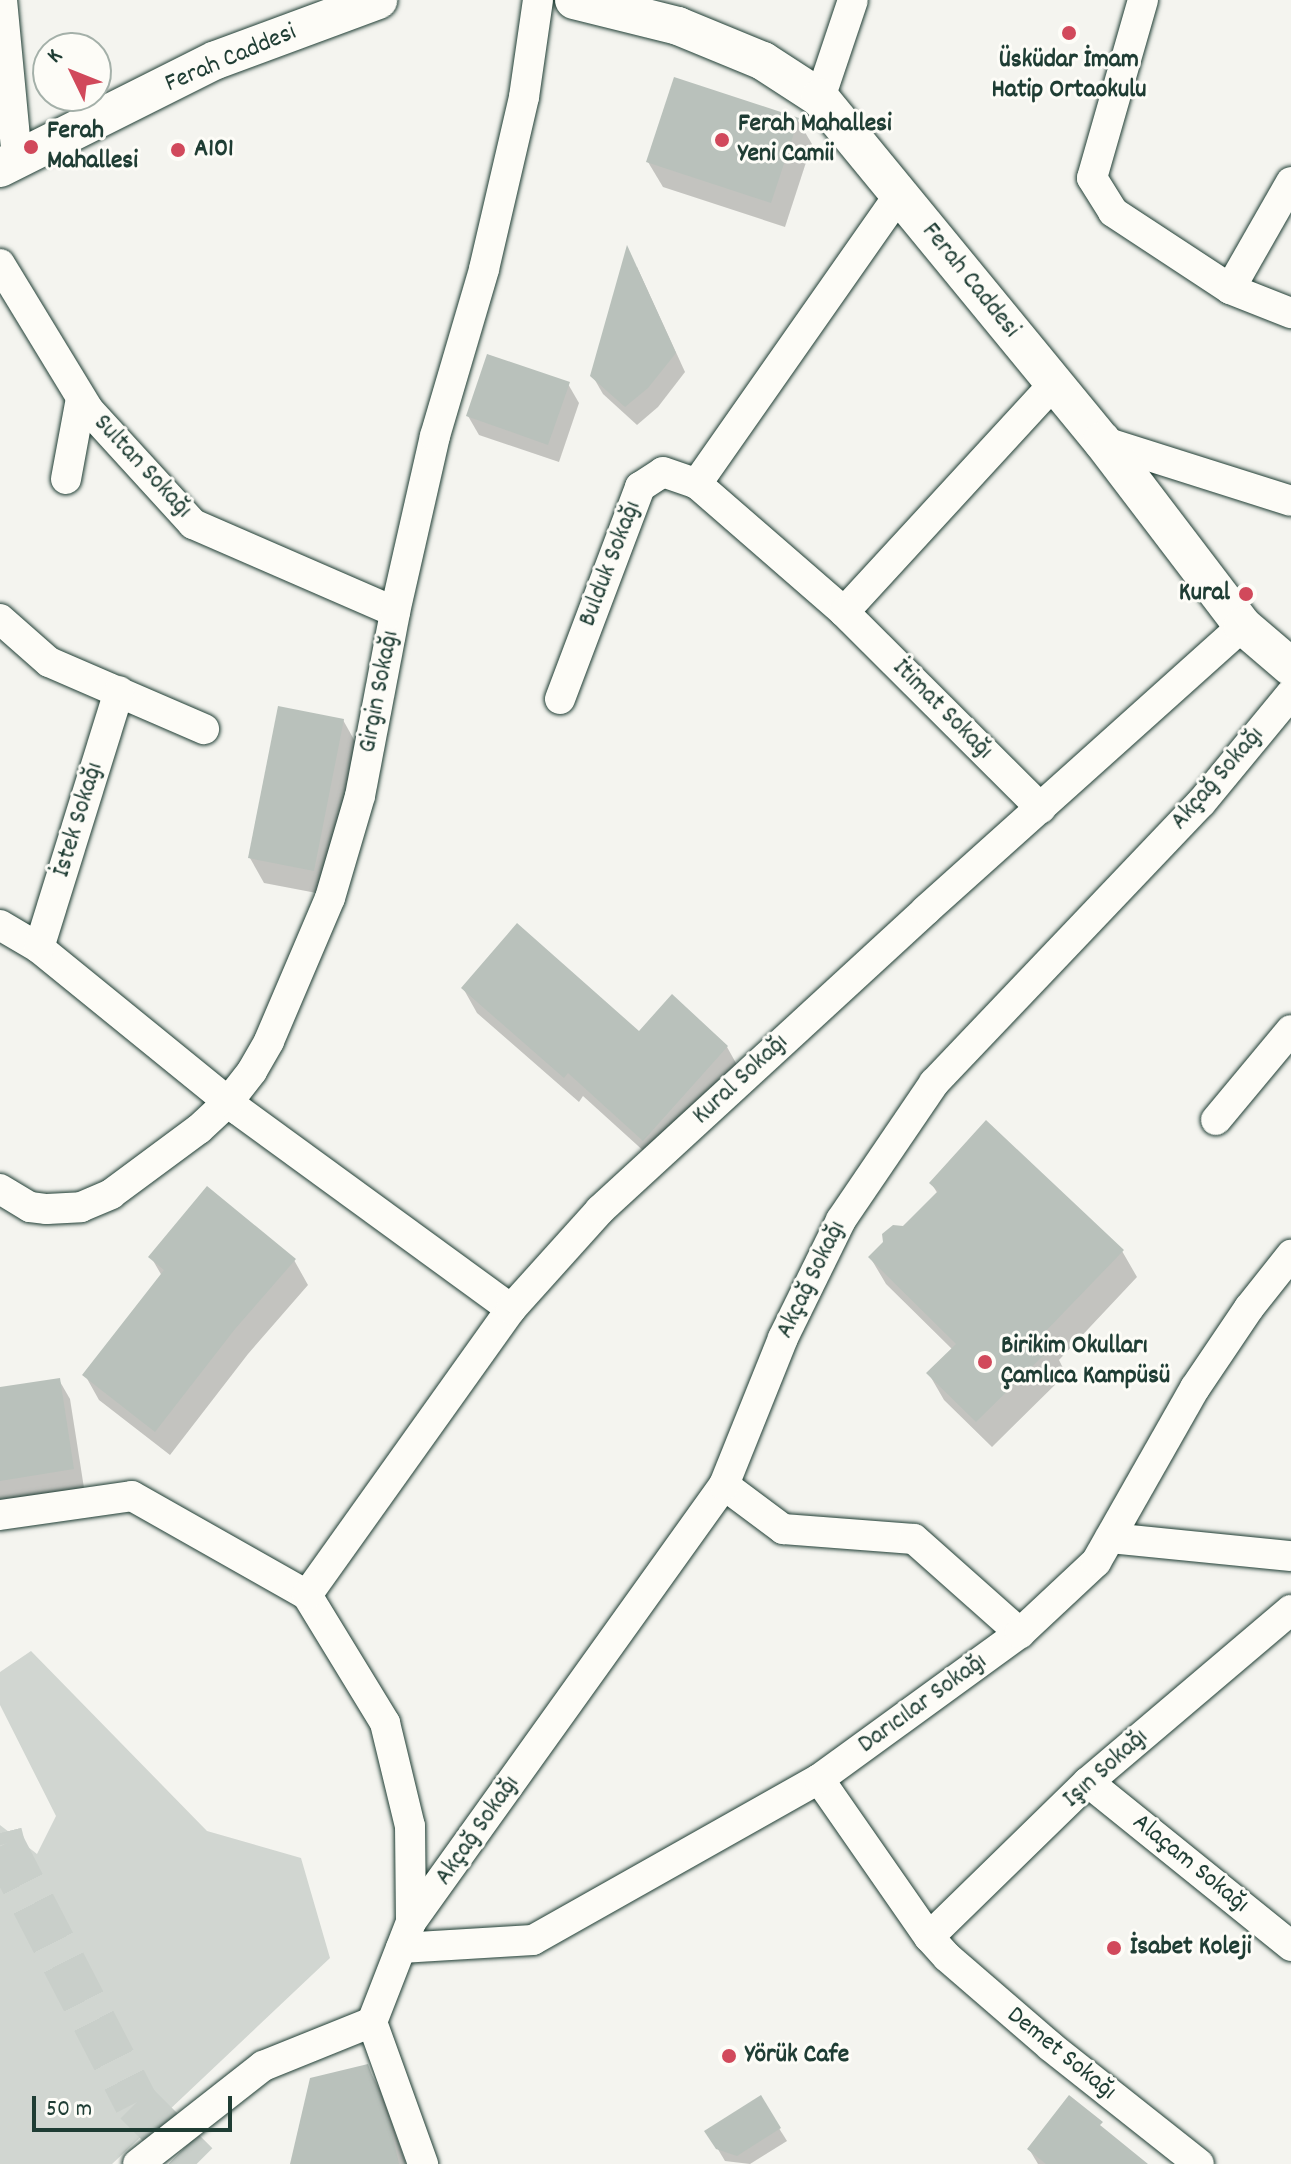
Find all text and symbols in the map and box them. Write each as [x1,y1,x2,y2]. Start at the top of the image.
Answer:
street label: Ferah Caddesi [161,17,301,101]
marker: Üsküdar İmam Hatip Ortaokulu [1060,24,1078,42]
north arrow [32,32,112,112]
text: K [41,42,70,71]
place label: Üsküdar İmam Hatip Ortaokulu [992,45,1146,106]
place label: Ferah Mahallesi Yeni Camii [738,109,892,170]
place label: Ferah Mahallesi [47,116,138,178]
marker: Ferah Mahallesi Yeni Camii [713,131,731,149]
place label: A101 [194,134,234,166]
marker: Ferah Mahallesi [22,138,40,156]
marker: A101 [169,141,187,159]
street label: Ferah Caddesi [914,217,1026,345]
street label: Sultan Sokağı [86,409,198,525]
street label: Bulduk Sokağı [573,497,649,631]
place label: Kural [1179,578,1230,610]
marker: Kural [1237,585,1255,603]
street label: Girgin Sokağı [353,628,407,756]
street label: İtimat Sokağı [885,653,999,767]
street label: Akçağ Sokağı [1165,721,1271,837]
street label: İstek Sokağı [47,759,111,881]
street label: Kural Sokağı [687,1028,795,1132]
street label: Akçağ Sokağı [770,1216,854,1344]
place label: Birikim Okulları Çamlıca Kampüsü [1001,1331,1170,1392]
marker: Birikim Okulları Çamlıca Kampüsü [976,1353,994,1371]
street label: Darıcılar Sokağı [853,1647,993,1761]
street label: Işın Sokağı [1057,1723,1155,1815]
street label: Akçağ Sokağı [429,1770,527,1892]
street label: Alaçam Sokağı [1125,1807,1255,1921]
place label: İsabet Koleji [1130,1932,1251,1964]
marker: İsabet Koleji [1105,1939,1123,1957]
street label: Demet Sokağı [1000,2000,1122,2108]
place label: Yörük Cafe [745,2040,849,2072]
marker: Yörük Cafe [720,2047,738,2065]
scale bar [36,2080,236,2130]
text: 50 m [46,2093,92,2127]

